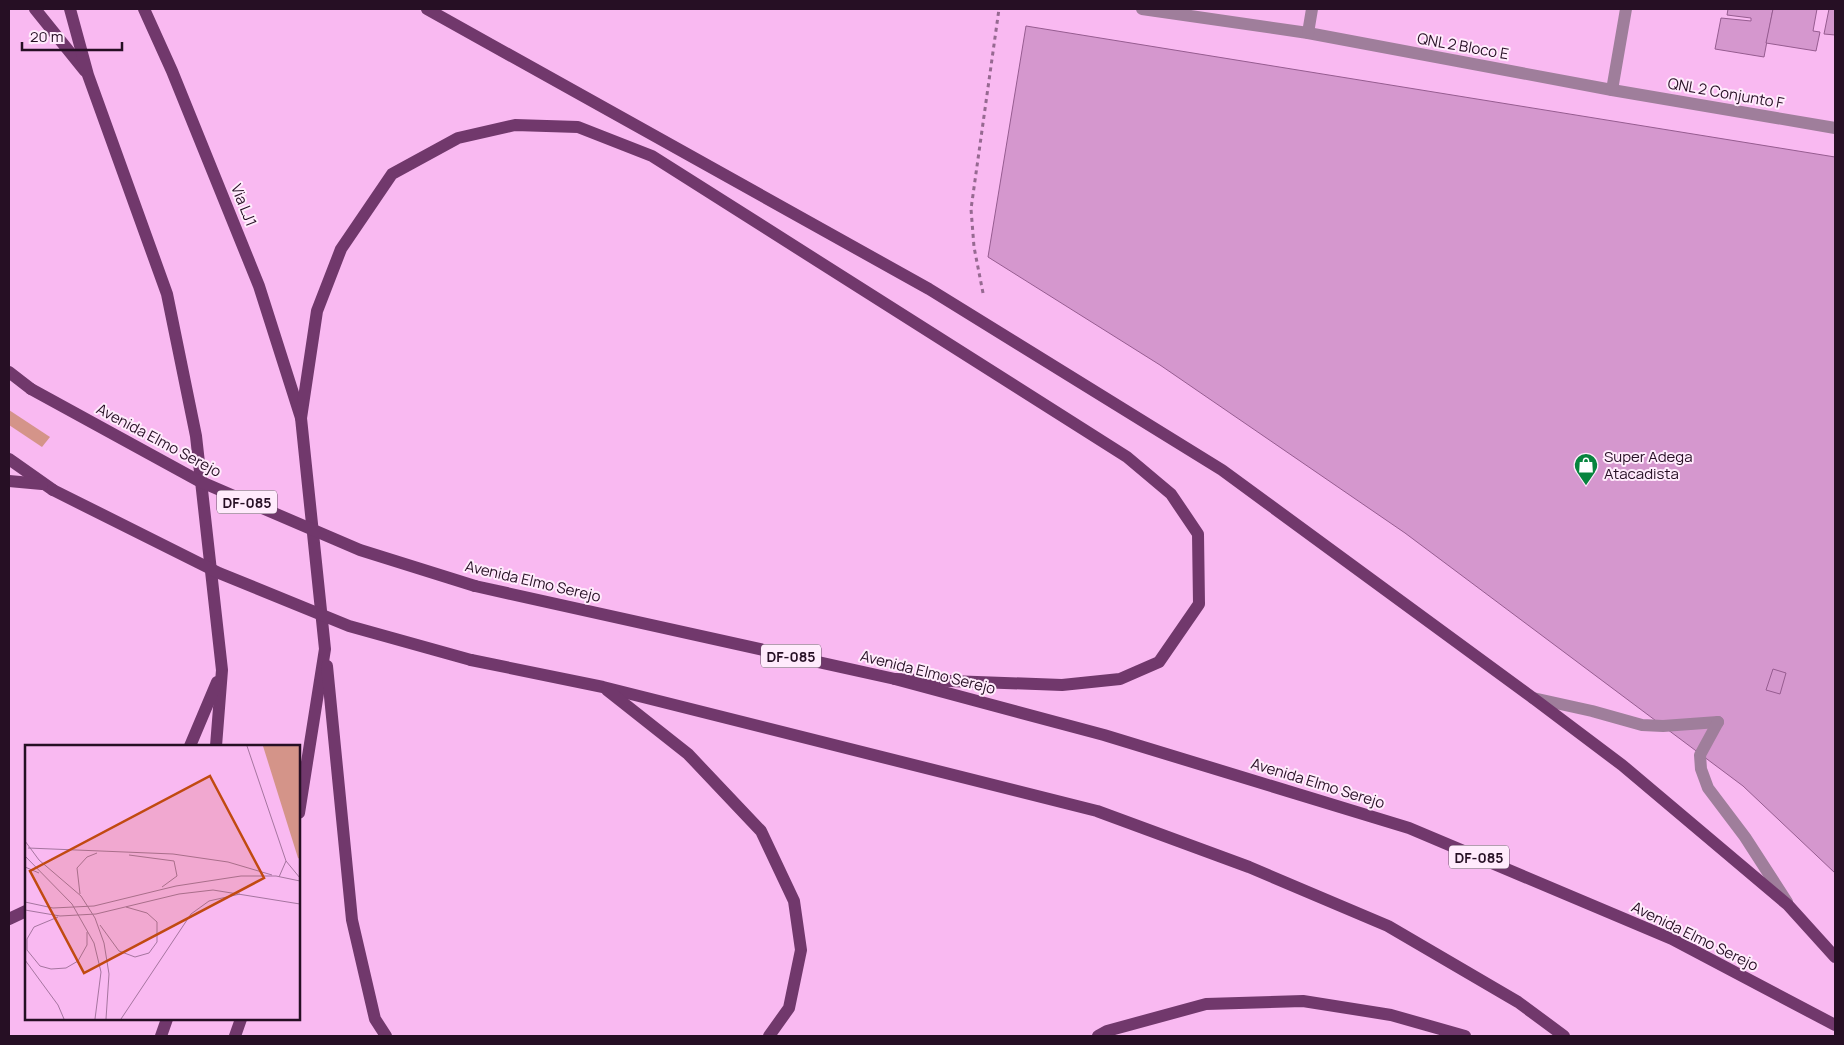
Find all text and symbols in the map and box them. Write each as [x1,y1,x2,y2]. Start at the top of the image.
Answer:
scale bar [22,20,122,52]
text: 20 m [30,26,63,47]
street label: QNL 2 Bloco E [1416,28,1510,64]
street label: QNL 2 Conjunto F [1666,72,1786,114]
street label: Via LJ1 [226,181,262,229]
street label: Avenida Elmo Serejo [93,398,225,482]
place label: Super Adega Atacadista [1604,446,1693,484]
shop icon: Super Adega Atacadista [1573,452,1599,486]
road number: DF-085 [217,491,277,514]
street label: Avenida Elmo Serejo [463,555,603,607]
road number: DF-085 [761,644,821,668]
street label: Avenida Elmo Serejo [858,645,998,699]
inset map [25,745,300,1020]
street label: Avenida Elmo Serejo [1249,753,1387,813]
road number: DF-085 [1449,846,1509,869]
street label: Avenida Elmo Serejo [1628,896,1762,976]

